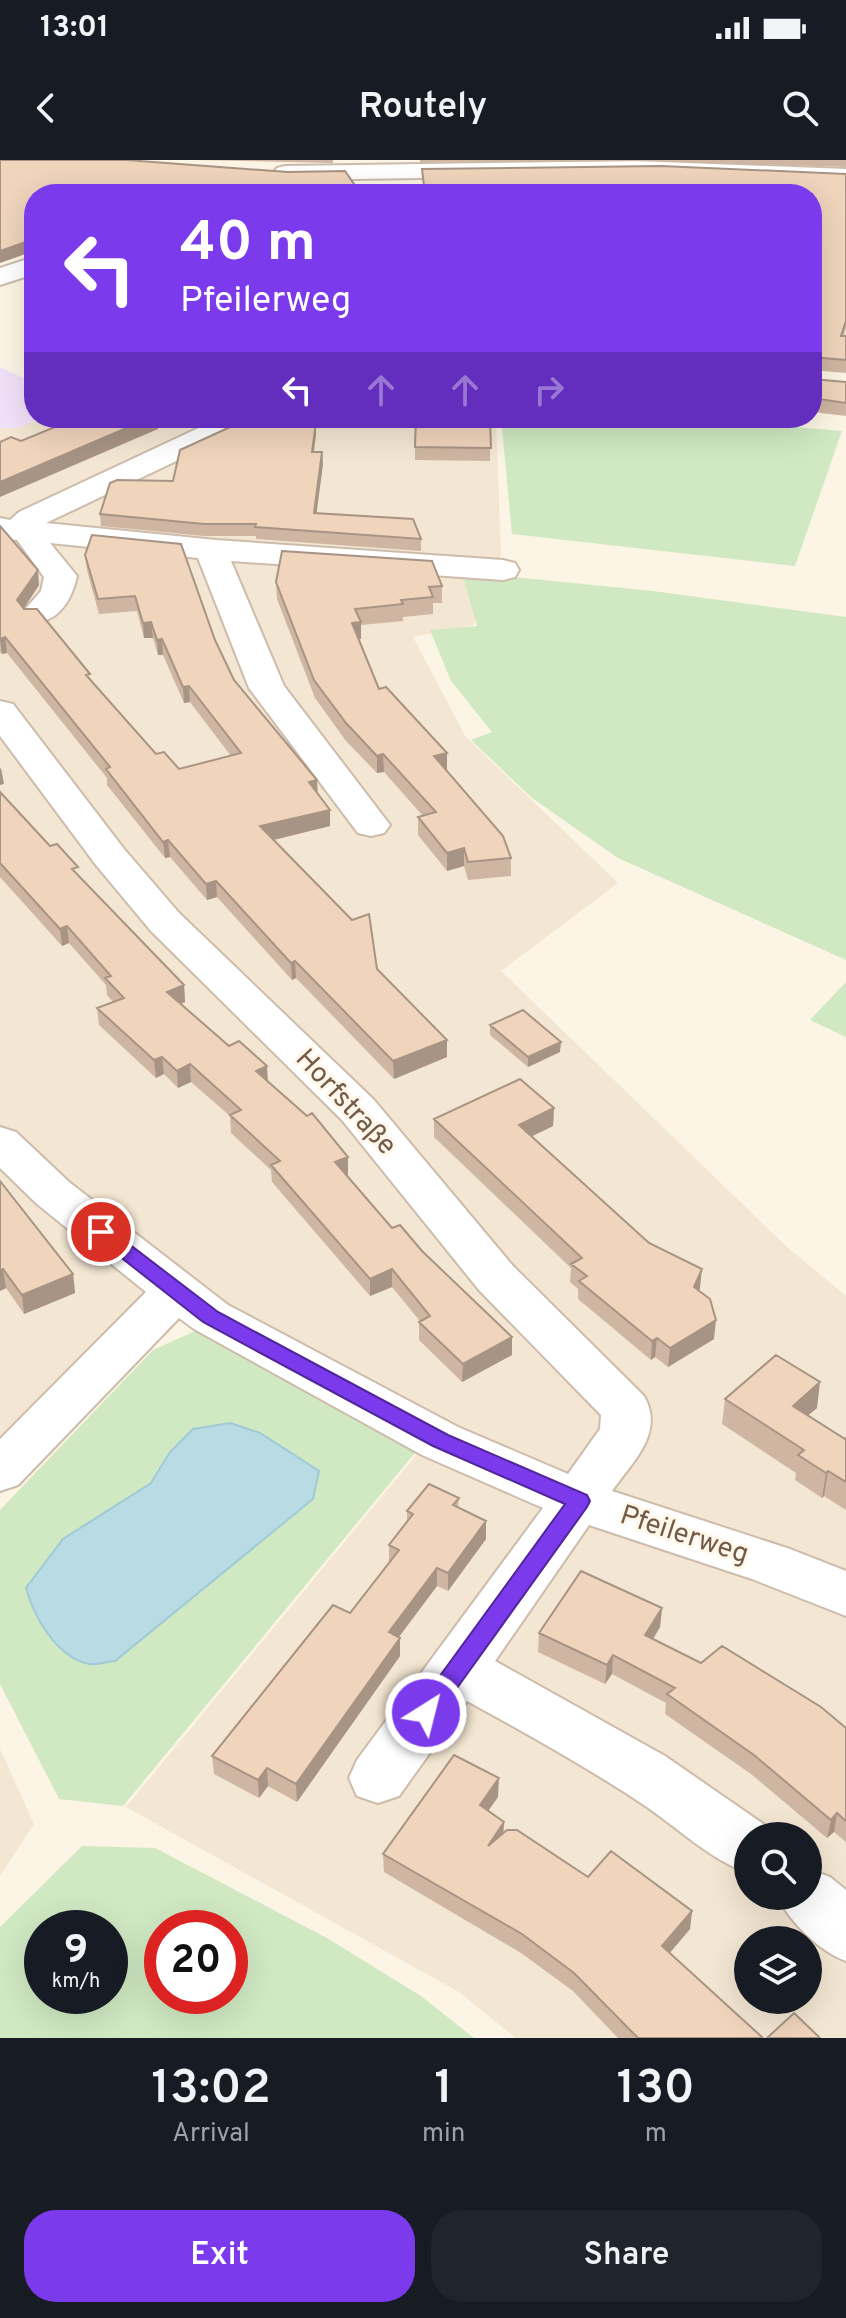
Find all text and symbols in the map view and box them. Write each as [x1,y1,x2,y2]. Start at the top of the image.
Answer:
text: 13:01 [40,10,109,47]
text: Routely [359,85,487,131]
icon: back [24,86,68,130]
icon: search [778,86,822,130]
text: 40 m [180,210,316,280]
icon: left [48,216,152,320]
text: Pfeilerweg [180,279,351,325]
icon: left [275,368,319,412]
icon: ahead [359,368,403,412]
icon: ahead [443,368,487,412]
icon: right [527,368,571,412]
street label: Horfstraße [287,1042,403,1164]
pin [67,1198,135,1266]
icon: arrive [79,1210,123,1254]
street label: Pfeilerweg [615,1498,753,1574]
position arrow [384,1671,468,1755]
map controls [734,1822,822,2014]
button: search [734,1822,822,1910]
speed limit sign: 20 [144,1910,248,2014]
button: layers [734,1926,822,2014]
text: 9 [64,1927,88,1977]
text: km/h [52,1969,100,1995]
text: 13:02 [151,2060,271,2120]
text: 1 [434,2060,453,2120]
text: 130 [617,2060,695,2120]
text: Arrival [172,2118,250,2151]
text: min [422,2118,465,2151]
text: m [645,2118,667,2151]
button: Exit [24,2210,415,2302]
button: Share [431,2210,822,2302]

